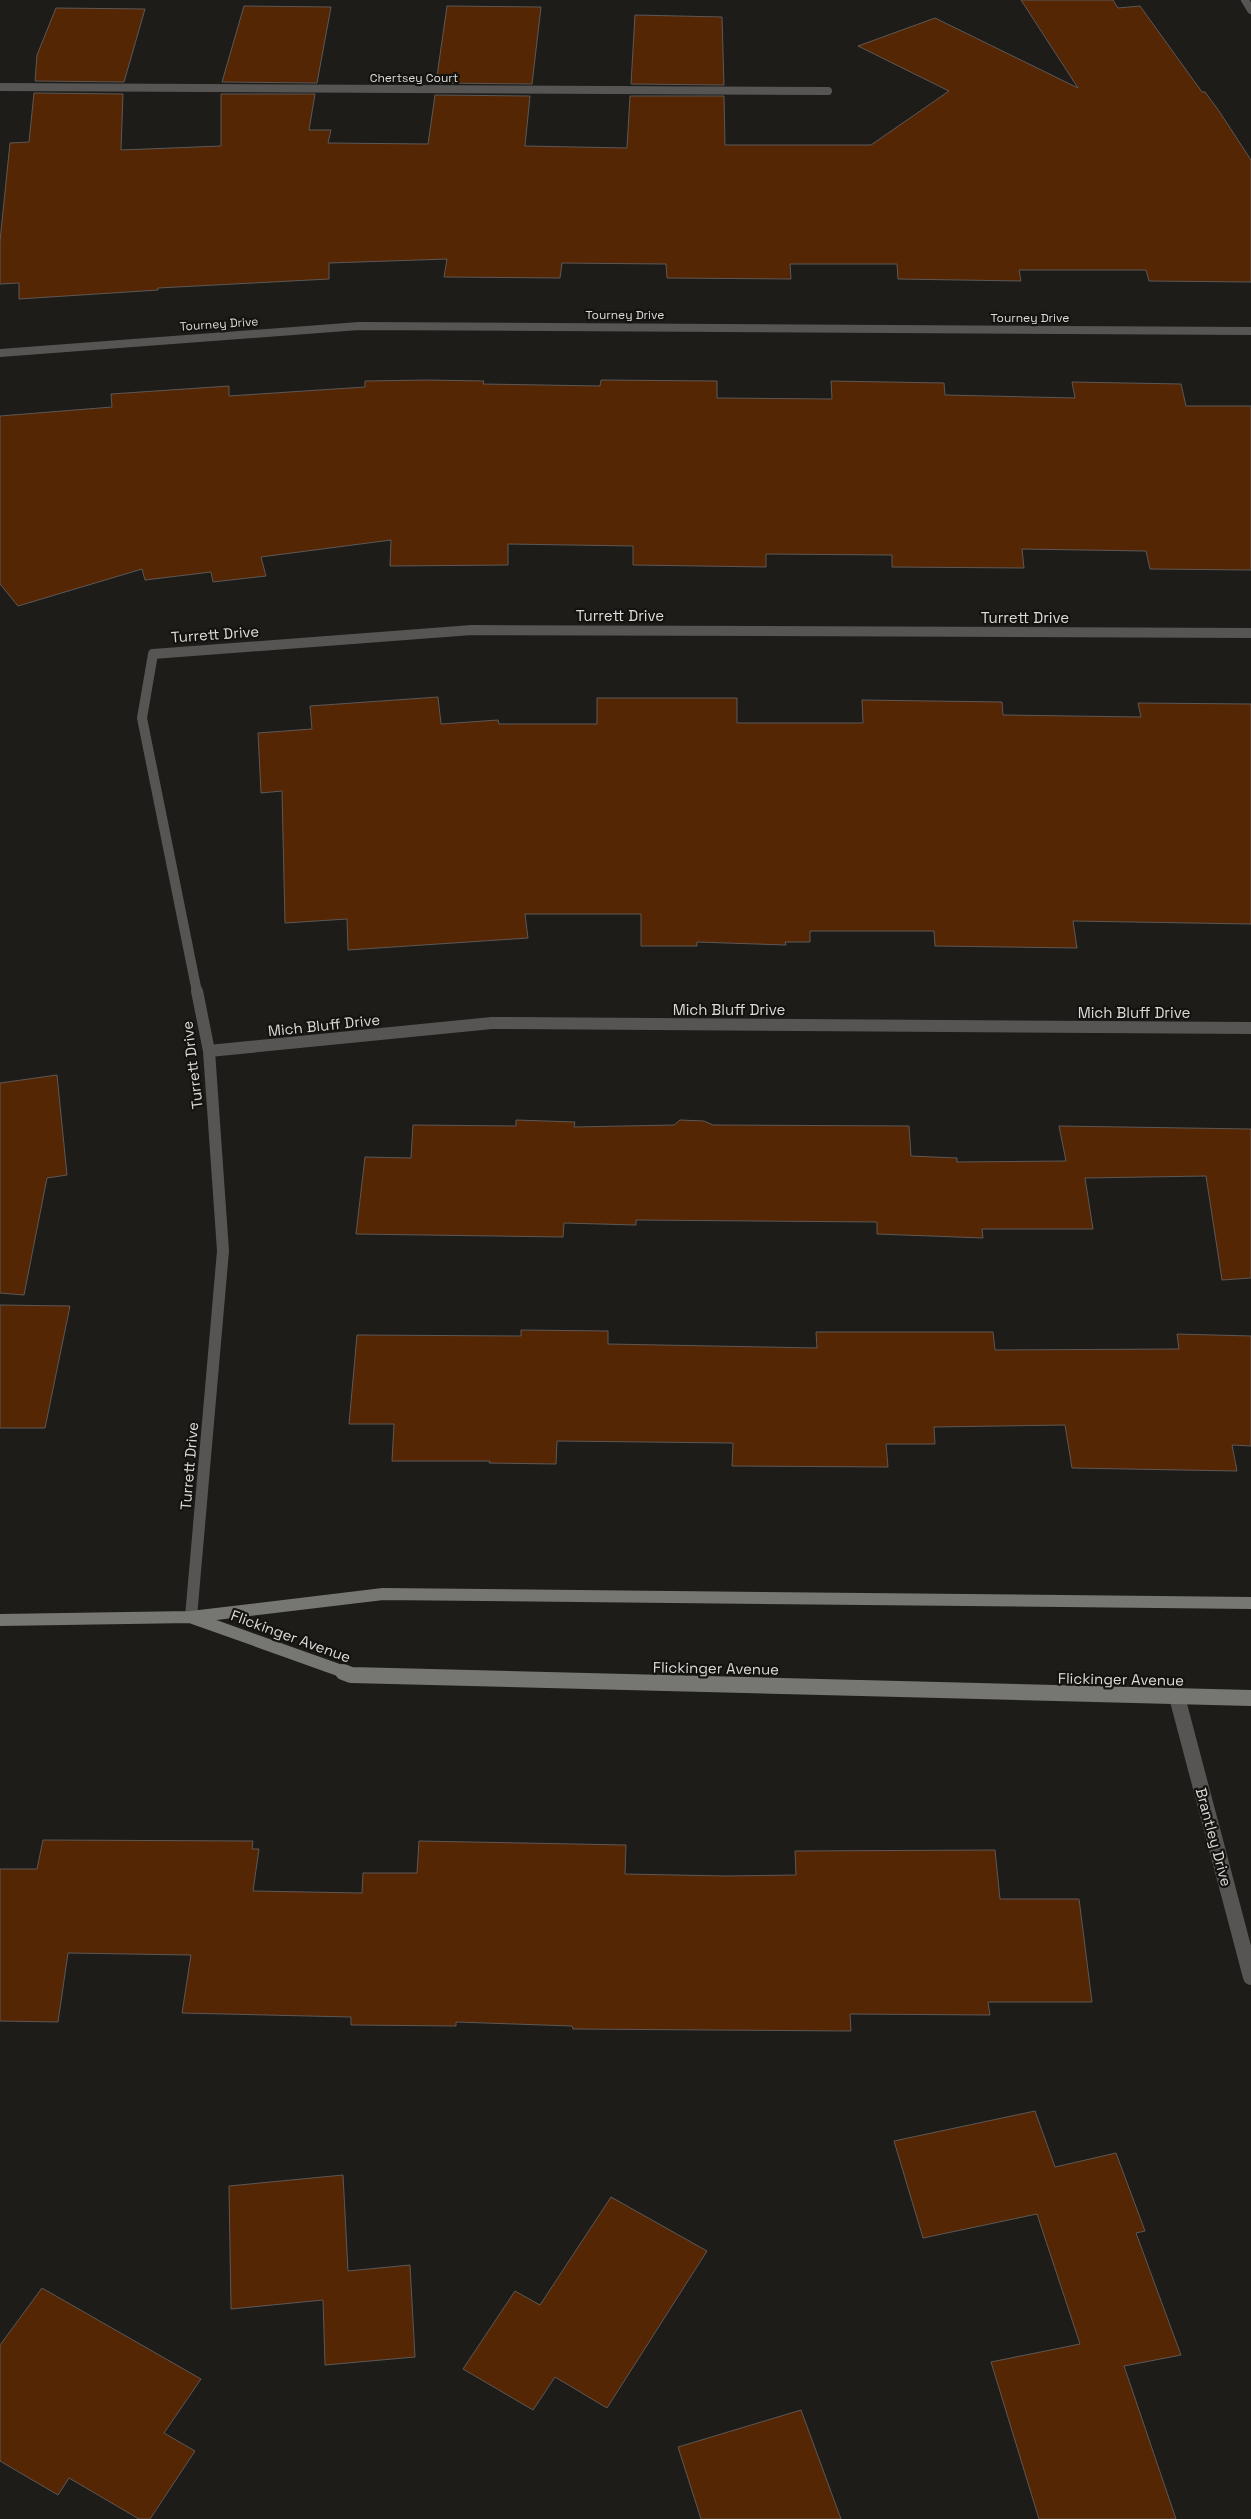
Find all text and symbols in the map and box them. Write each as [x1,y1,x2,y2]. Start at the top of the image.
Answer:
street label: Chertsey Court [370,70,458,86]
street label: Tourney Drive [586,307,664,323]
street label: Tourney Drive [991,310,1069,326]
street label: Tourney Drive [179,313,259,335]
street label: Turrett Drive [576,606,664,625]
street label: Turrett Drive [981,608,1069,627]
street label: Turrett Drive [170,621,260,647]
street label: Mich Bluff Drive [673,1000,785,1019]
street label: Mich Bluff Drive [1078,1003,1190,1022]
street label: Mich Bluff Drive [267,1010,381,1040]
street label: Turrett Drive [177,1020,207,1110]
street label: Turrett Drive [176,1421,202,1511]
street label: Flickinger Avenue [228,1605,354,1667]
street label: Flickinger Avenue [653,1657,779,1679]
street label: Flickinger Avenue [1058,1668,1184,1690]
street label: Brantley Drive [1192,1786,1236,1889]

